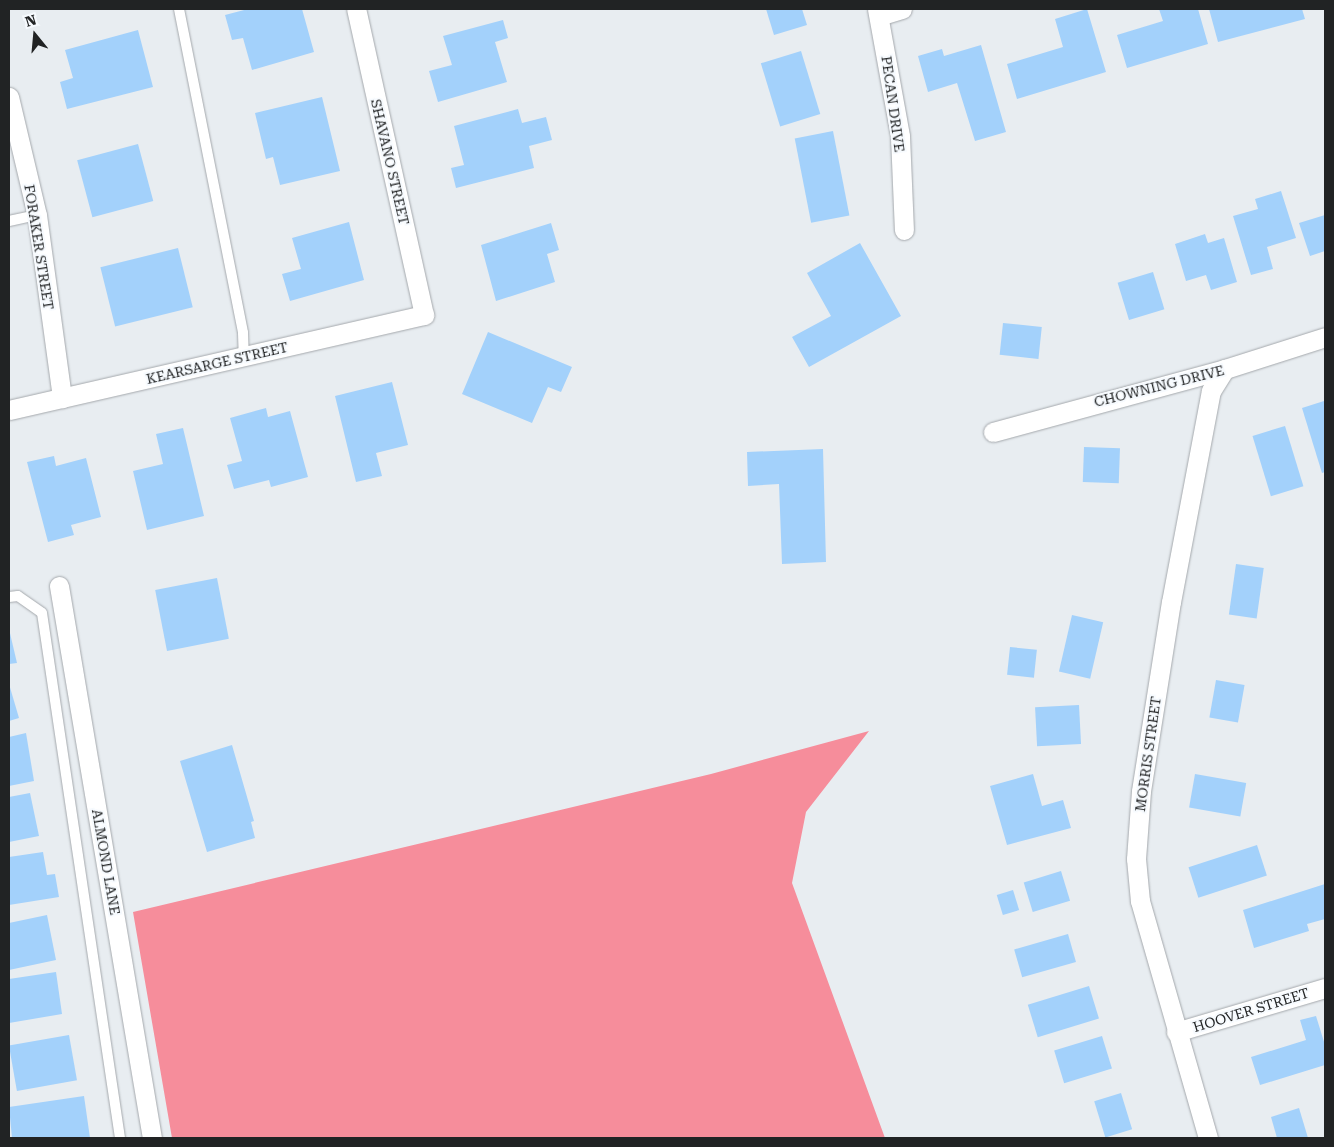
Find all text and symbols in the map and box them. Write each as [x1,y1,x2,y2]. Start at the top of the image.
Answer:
north arrow [10,10,60,60]
text: N [23,11,38,30]
street label: PECAN DRIVE [878,55,908,153]
street label: SHAVANO STREET [367,97,413,227]
street label: FORAKER STREET [21,183,57,311]
street label: KEARSARGE STREET [145,339,289,387]
street label: CHOWNING DRIVE [1092,362,1226,410]
street label: MORRIS STREET [1132,695,1164,813]
street label: ALMOND LANE [88,808,124,916]
street label: HOOVER STREET [1191,984,1311,1036]

